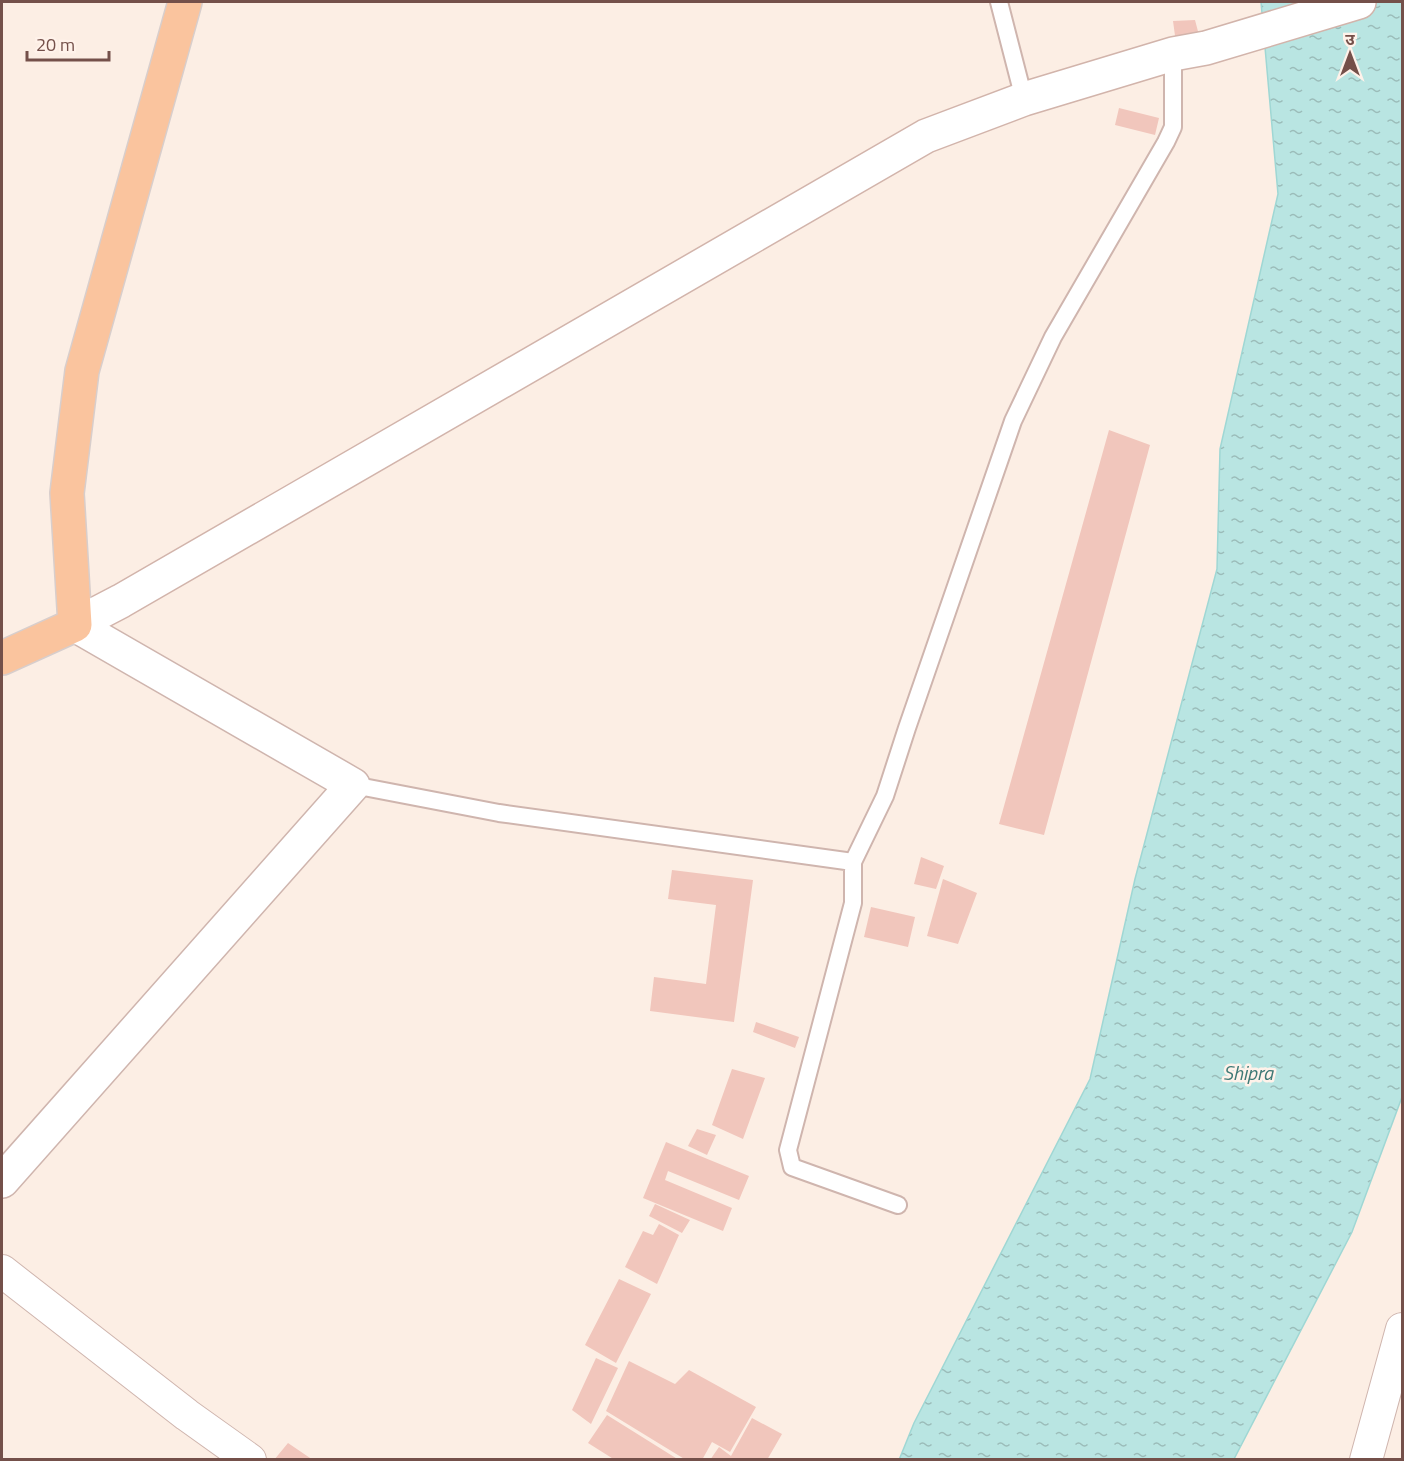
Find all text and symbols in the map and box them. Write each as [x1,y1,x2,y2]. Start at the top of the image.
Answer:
scale bar [27,24,110,62]
north arrow [1320,24,1380,84]
text: उ [1345,27,1355,51]
text: 20 m [36,31,75,58]
water label: Shipra [1223,1057,1274,1088]

